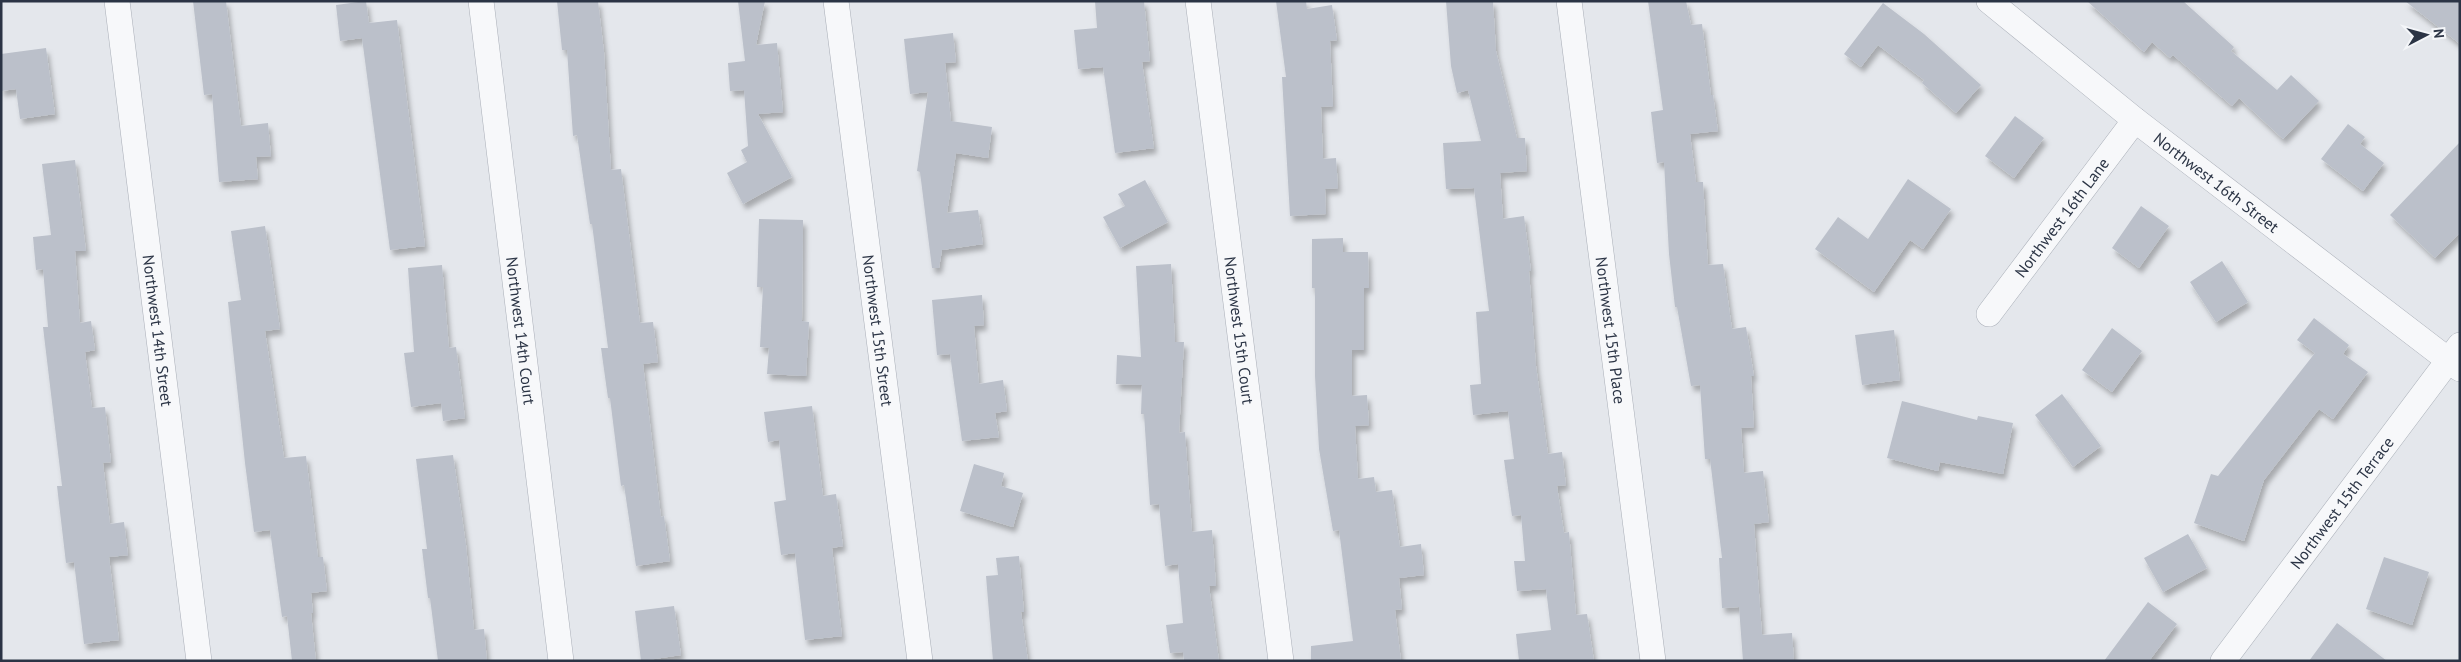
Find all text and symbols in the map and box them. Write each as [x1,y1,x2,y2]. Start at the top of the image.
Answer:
north arrow [2401,10,2451,60]
text: N [2429,28,2448,39]
street label: Northwest 16th Street [2150,128,2284,237]
street label: Northwest 16th Lane [2010,154,2113,281]
street label: Northwest 15th Street [858,253,898,408]
street label: Northwest 14th Street [139,254,177,408]
street label: Northwest 15th Court [1220,255,1259,406]
street label: Northwest 14th Court [502,256,540,406]
street label: Northwest 15th Place [1592,256,1630,405]
street label: Northwest 15th Terrace [2286,433,2398,573]

